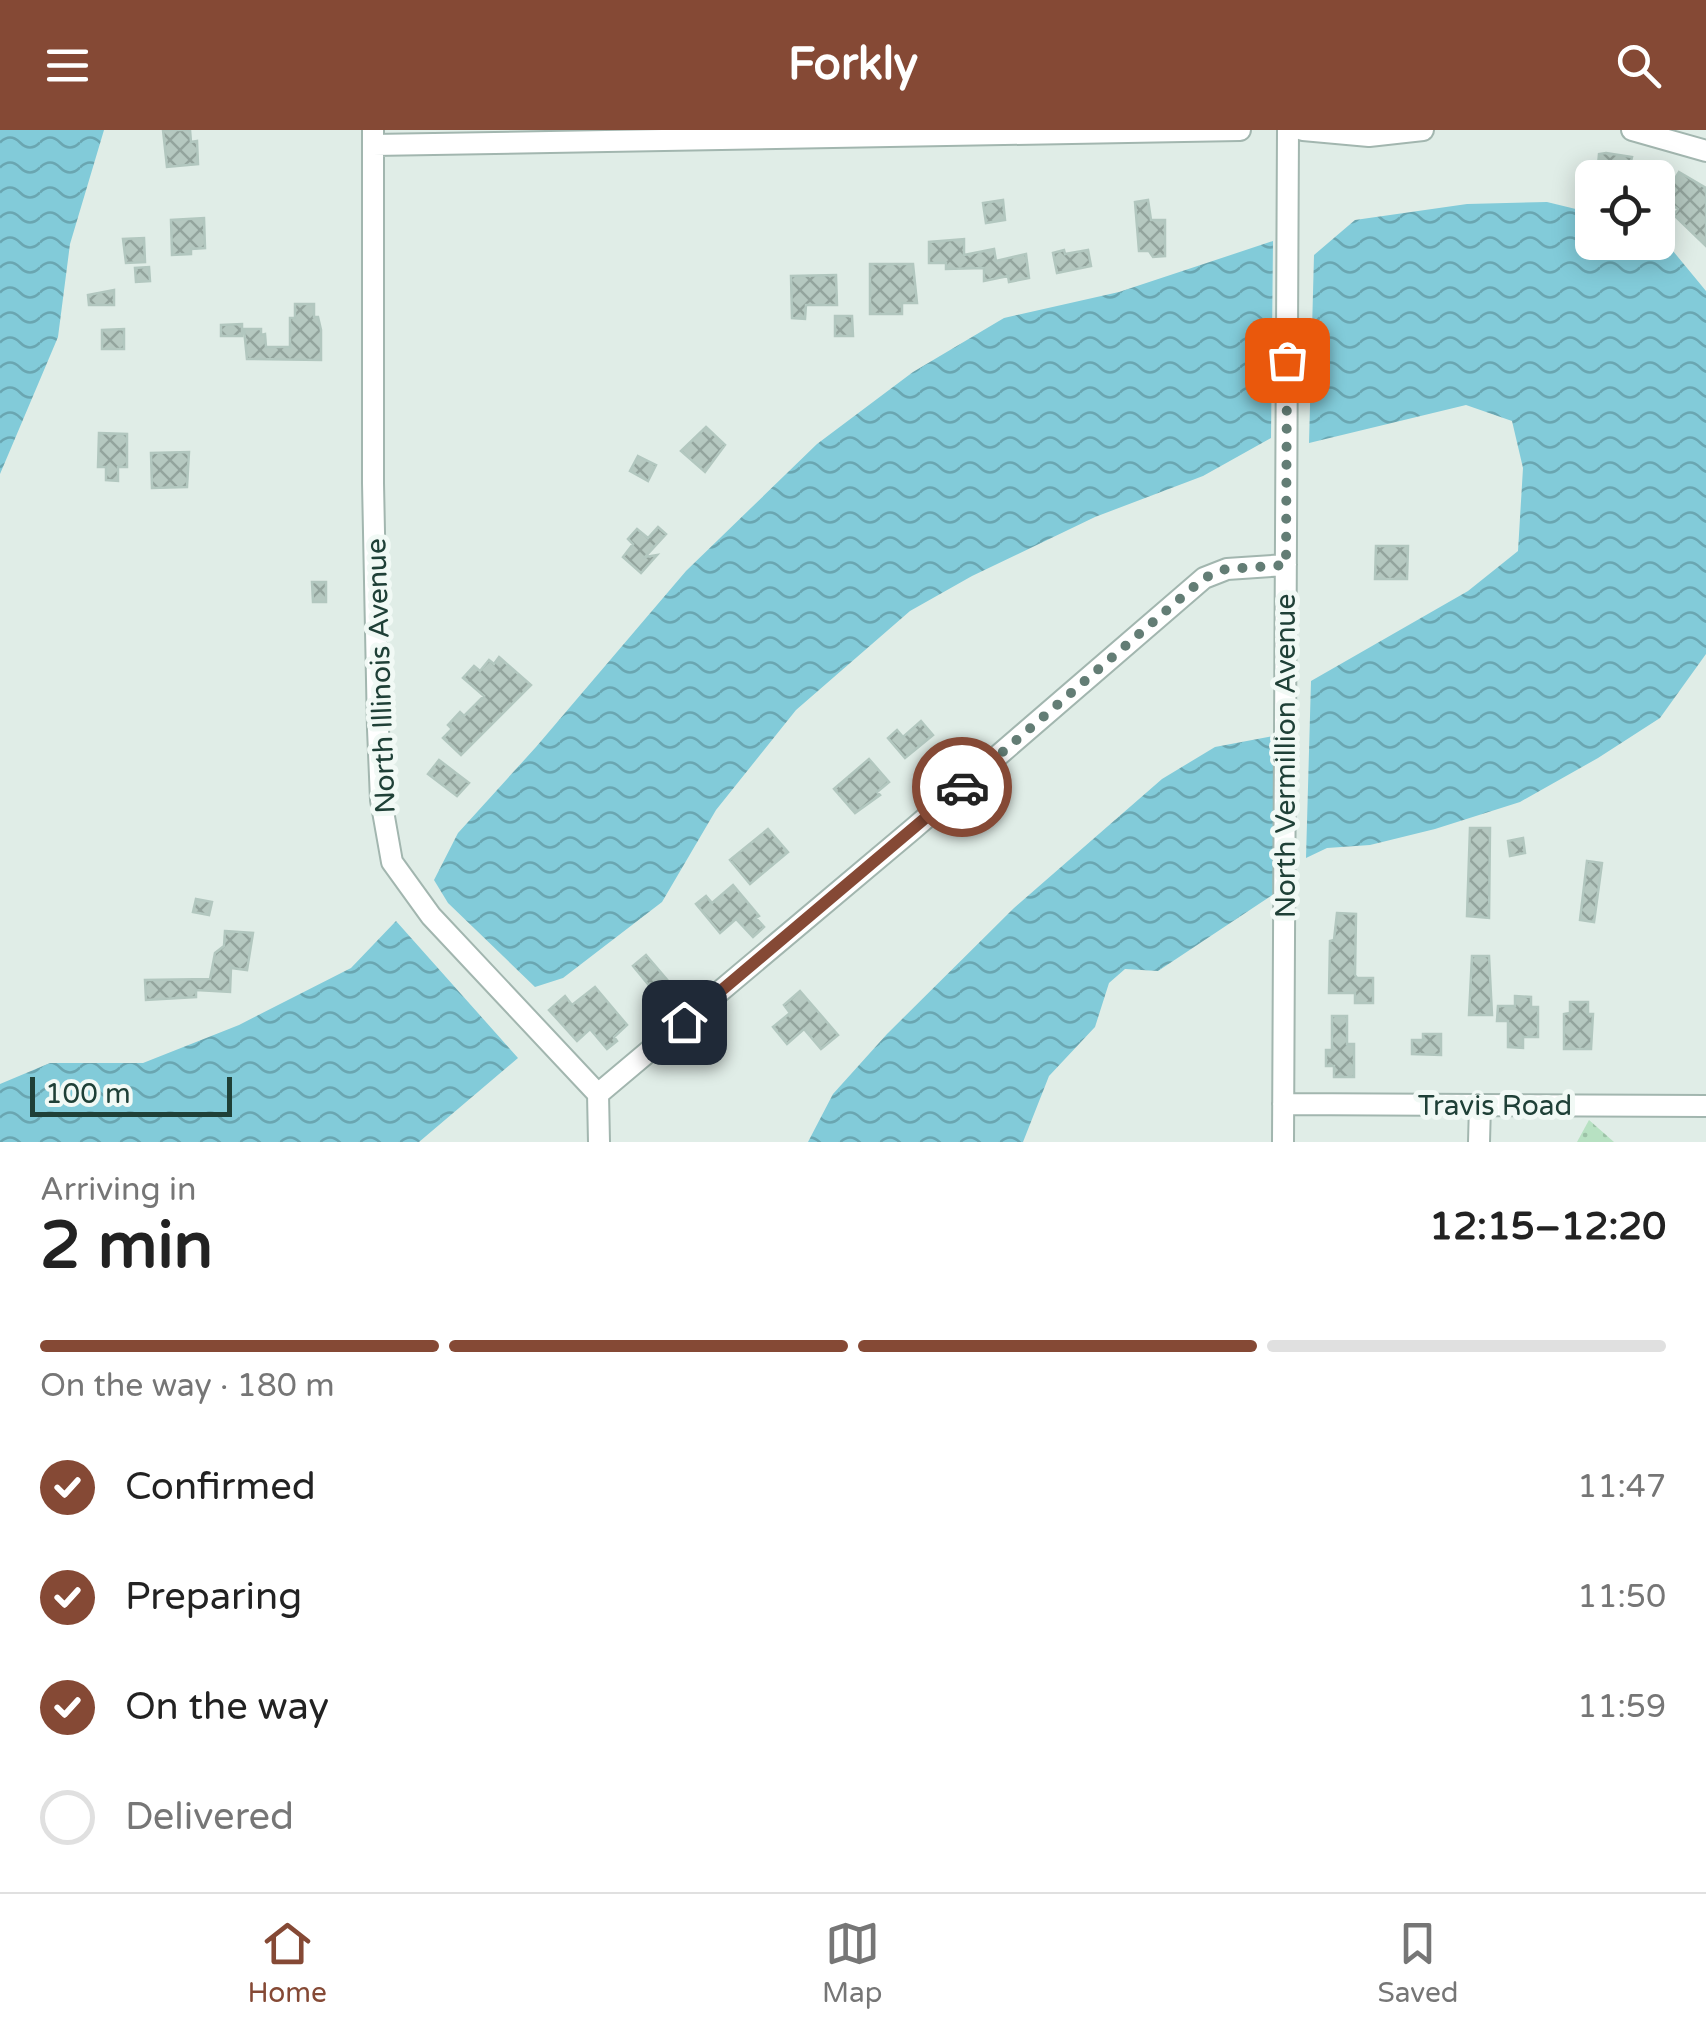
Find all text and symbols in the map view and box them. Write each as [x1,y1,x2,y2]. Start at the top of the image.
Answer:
icon: menu [40,38,95,93]
text: Forkly [788,38,918,92]
icon: search [1611,38,1666,93]
map controls [1575,160,1675,260]
button: locate [1575,160,1675,260]
pin [1245,318,1330,403]
icon: bag [1260,333,1315,388]
street label: North Illinois Avenue [359,538,403,814]
street label: North Vermillion Avenue [1269,594,1303,918]
courier [912,737,1012,837]
icon: car [935,760,990,815]
pin [642,980,727,1065]
icon: home [657,995,712,1050]
scale bar [30,1072,232,1116]
text: 100 m [45,1077,131,1111]
street label: Travis Road [1418,1089,1572,1123]
text: Arriving in [40,1171,197,1209]
text: 12:15–12:20 [1429,1204,1666,1250]
text: 2 min [40,1207,213,1286]
text: On the way · 180 m [40,1367,335,1405]
icon: check [40,1460,95,1515]
text: Confirmed [125,1464,316,1510]
text: 11:47 [1577,1468,1666,1506]
icon: check [40,1570,95,1625]
text: Preparing [125,1574,302,1620]
text: 11:50 [1577,1578,1666,1616]
icon: check [40,1680,95,1735]
text: On the way [125,1684,329,1730]
text: 11:59 [1577,1688,1666,1726]
text: Delivered [125,1794,294,1840]
tab: Home [248,1916,327,2010]
tab: Map [822,1916,882,2010]
tab: Saved [1378,1916,1458,2010]

